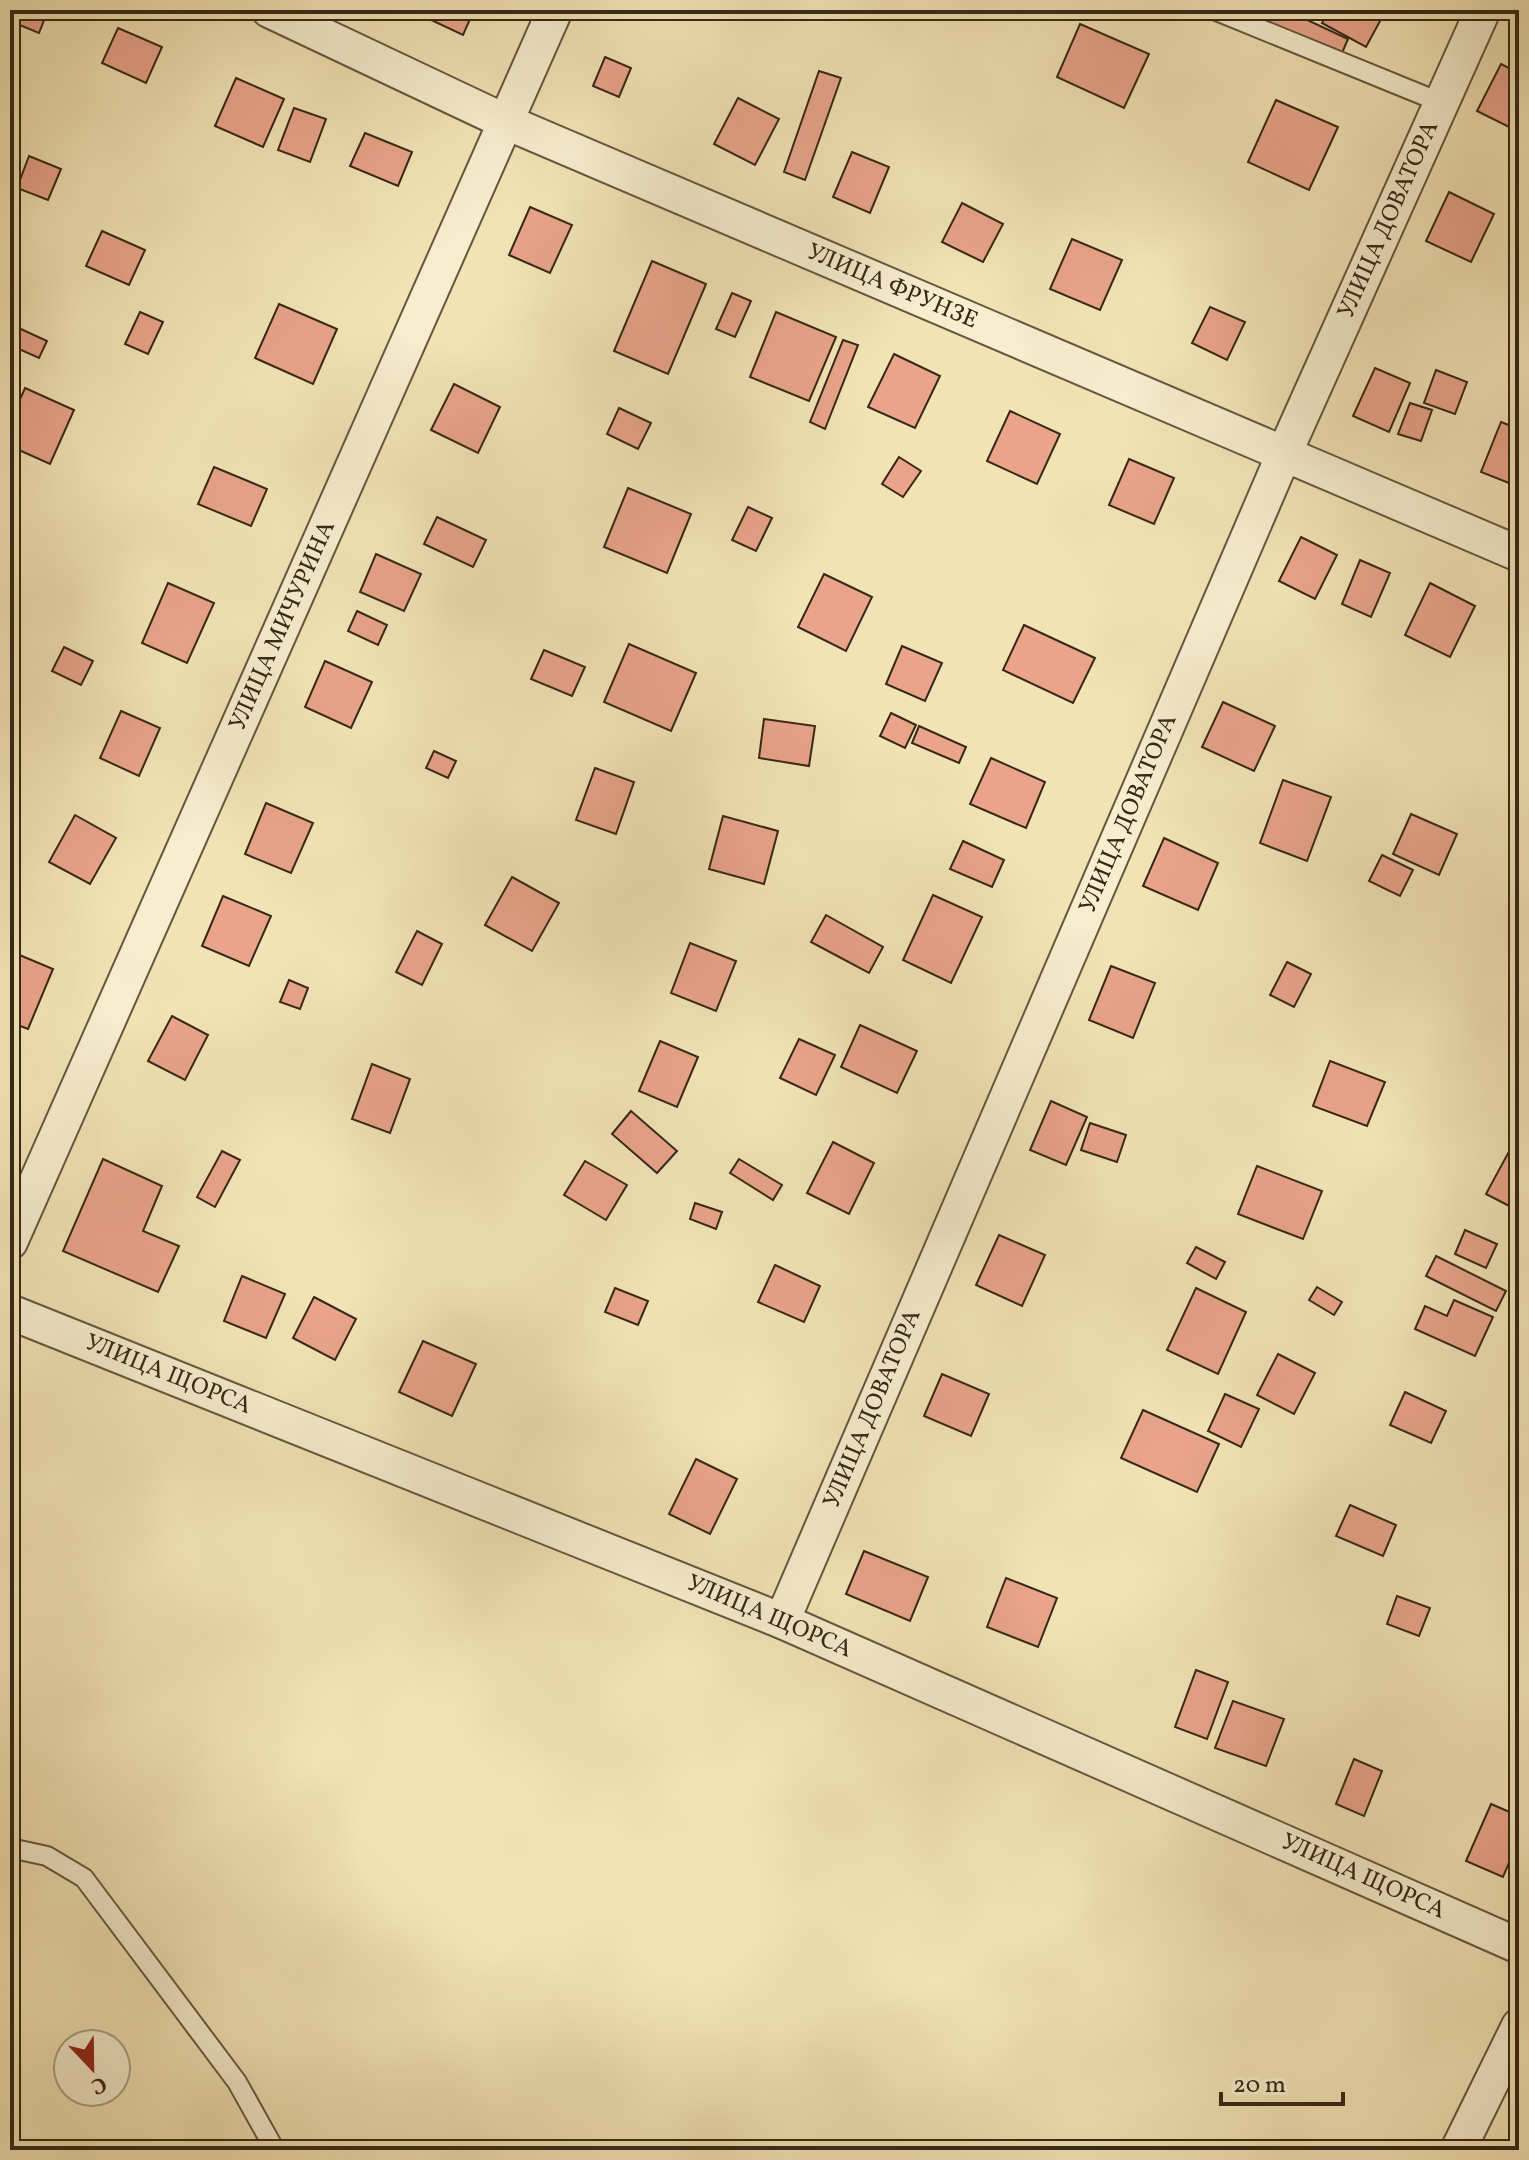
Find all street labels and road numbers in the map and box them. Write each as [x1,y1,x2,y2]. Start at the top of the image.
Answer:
street label: УЛИЦА ДОВАТОРА [1330,116,1448,324]
street label: УЛИЦА ФРУНЗЕ [801,236,983,338]
street label: УЛИЦА МИЧУРИНА [221,515,345,736]
street label: УЛИЦА ДОВАТОРА [1072,709,1186,919]
street label: УЛИЦА ДОВАТОРА [816,1304,930,1514]
street label: УЛИЦА ЩОРСА [80,1326,256,1424]
street label: УЛИЦА ЩОРСА [681,1567,857,1667]
street label: УЛИЦА ЩОРСА [1275,1826,1451,1929]

